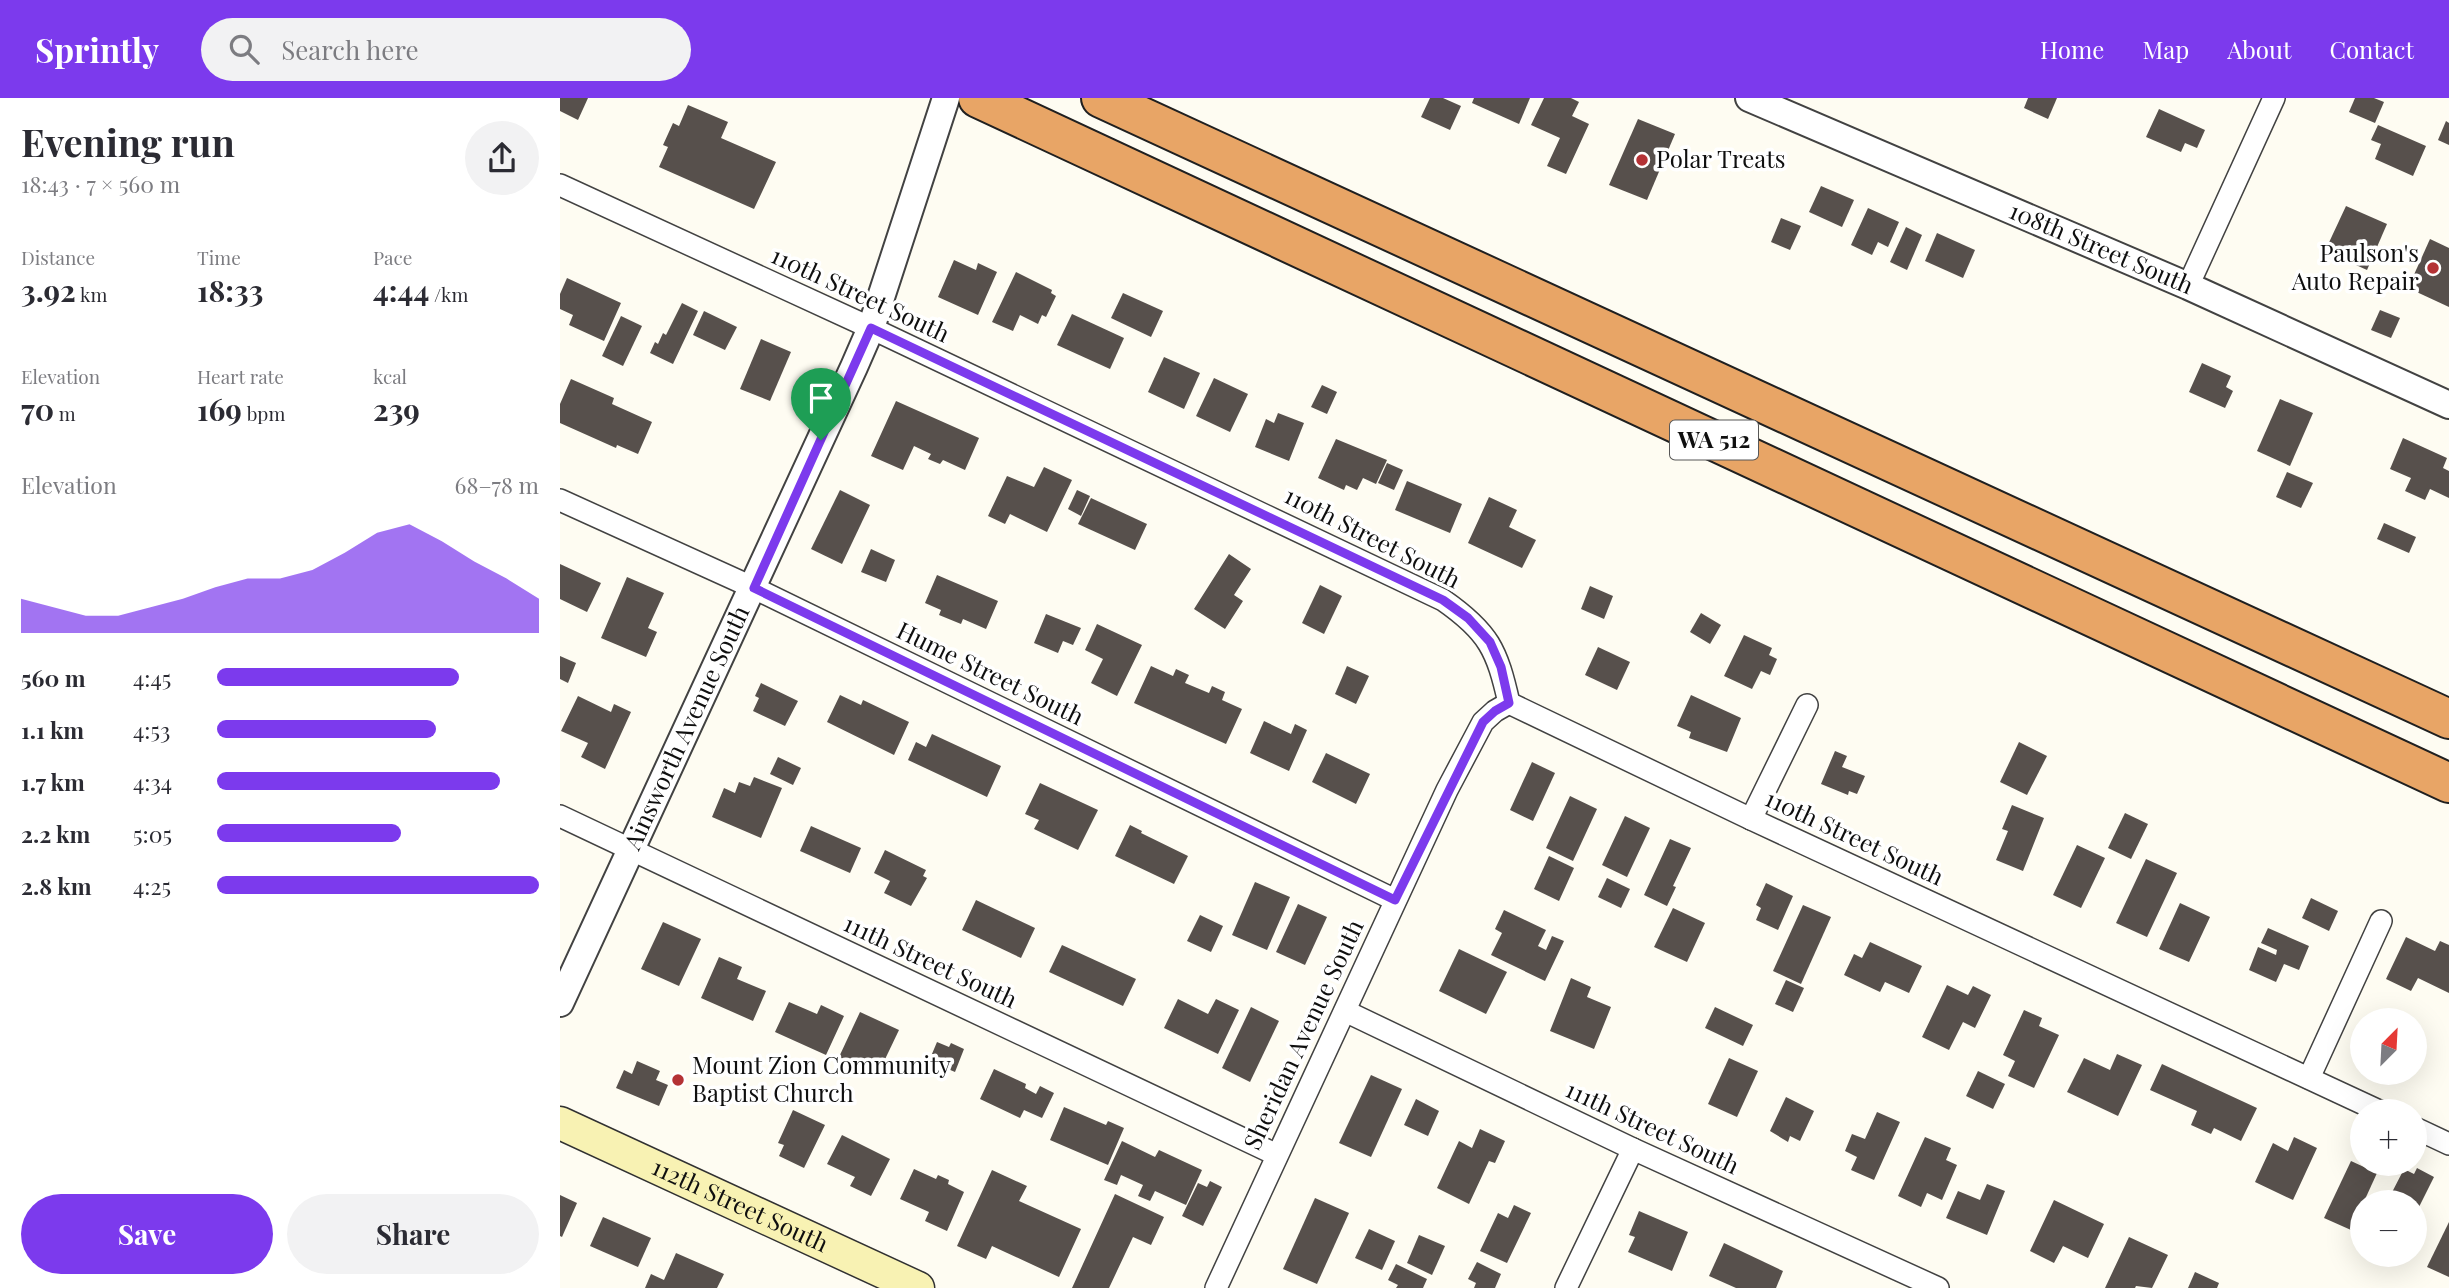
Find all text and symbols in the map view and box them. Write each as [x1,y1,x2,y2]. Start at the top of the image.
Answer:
search box [201,18,691,81]
text: Sprintly [35,27,159,71]
icon: search [225,30,263,68]
text: Search here [281,32,419,67]
text: Home [2040,33,2104,65]
text: Map [2142,33,2189,65]
text: About [2227,33,2291,65]
text: Contact [2329,33,2414,65]
text: Evening run [21,116,235,167]
button: share [465,121,539,195]
place label: Polar Treats [1656,142,1786,174]
marker: Polar Treats [1634,152,1650,168]
text: 18:43 · 7 × 560 m [21,168,180,199]
street label: 108th Street South [2005,193,2199,300]
place label: Paulson's Auto Repair [2291,236,2419,296]
street label: 110th Street South [766,238,955,349]
text: Distance [21,244,95,270]
text: Time [197,244,241,270]
text: Pace [373,244,412,270]
marker: Paulson's Auto Repair [2425,260,2441,276]
text: 3.92 [21,270,76,310]
text: 18:33 [197,270,263,310]
text: 4:44 [373,270,429,310]
text: km [76,281,107,307]
text: /km [429,281,468,307]
text: Elevation [21,363,100,389]
text: Heart rate [197,363,284,389]
text: kcal [373,363,407,389]
pin [791,368,851,440]
icon: arrive [802,379,840,417]
text: 70 [21,389,54,429]
text: 169 [197,389,242,429]
text: 239 [373,389,420,429]
text: m [54,400,76,426]
text: bpm [242,400,285,426]
road number: WA 512 [1670,420,1758,460]
text: Elevation [21,469,117,500]
text: 68–78 m [455,469,539,500]
street label: 110th Street South [1279,478,1466,594]
street label: Ainsworth Avenue South [615,600,755,855]
street label: Hume Street South [892,613,1090,731]
text: 560 m [21,662,85,693]
text: 4:45 [133,662,171,693]
text: 1.1 km [21,714,84,745]
text: 4:53 [133,714,170,745]
text: 1.7 km [21,766,85,797]
text: 4:34 [133,766,172,797]
street label: 110th Street South [1760,781,1949,892]
text: 2.2 km [21,818,90,849]
text: 5:05 [133,818,172,849]
text: 2.8 km [21,870,92,901]
text: 4:25 [133,870,171,901]
street label: 111th Street South [839,906,1023,1014]
street label: Sheridan Avenue South [1235,914,1370,1154]
north arrow [2350,1008,2427,1085]
map controls [2350,1008,2427,1267]
place label: Mount Zion Community Baptist Church [692,1048,951,1108]
marker: Mount Zion Community Baptist Church [670,1072,686,1088]
street label: 111th Street South [1561,1072,1745,1180]
button: + [2350,1099,2427,1176]
street label: 112th Street South [647,1150,834,1258]
button: − [2350,1190,2427,1267]
button: Save [21,1194,273,1274]
button: Share [287,1194,539,1274]

